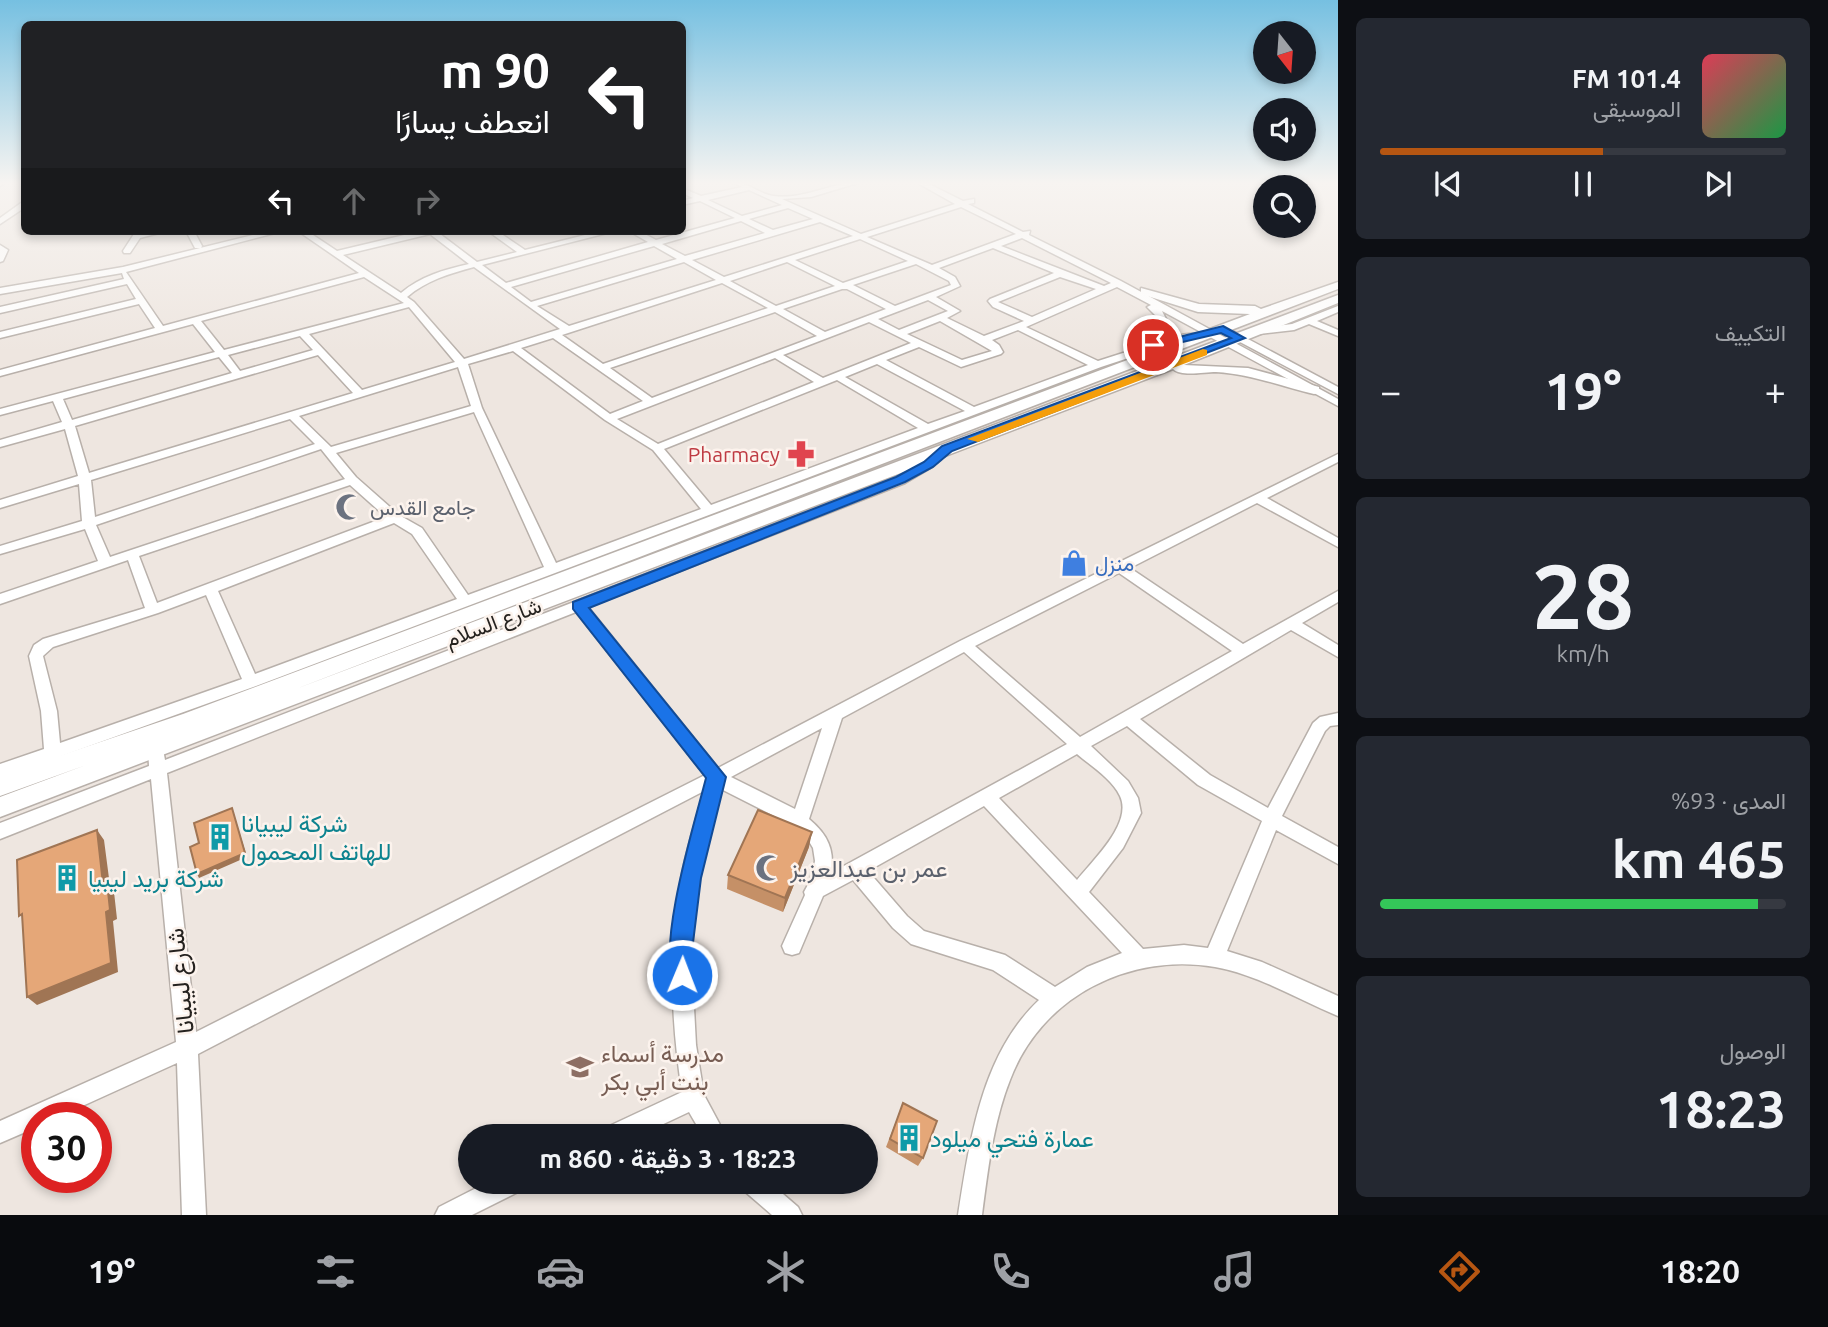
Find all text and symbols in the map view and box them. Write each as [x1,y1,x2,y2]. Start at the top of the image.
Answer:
north arrow [1253,21,1316,84]
map controls [1253,21,1316,238]
text: 90 m [441,42,550,97]
icon: left [574,49,665,140]
text: 101.4 FM [1572,64,1681,93]
text: الموسيقى [1593,96,1681,121]
button: sound [1253,98,1316,161]
text: انعطف يسارًا [395,103,550,139]
icon: previous [1429,165,1467,203]
icon: pause [1564,165,1602,203]
icon: next [1699,165,1737,203]
button: search [1253,175,1316,238]
icon: left [262,182,300,220]
icon: ahead [335,182,373,220]
icon: right [408,182,446,220]
pin [1123,315,1183,375]
text: التكييف [1715,320,1786,345]
icon: arrive [1134,326,1172,364]
text: 19° [1544,362,1622,420]
text: − [1380,370,1401,412]
text: + [1765,370,1786,412]
pharmacy icon: Pharmacy [786,439,816,469]
place label: Pharmacy [688,442,780,466]
mosque icon: جامع القدس [334,492,364,522]
place label: جامع القدس [370,495,476,522]
text: 28 [1532,544,1634,646]
shop icon: منزل [1059,548,1089,578]
place label: منزل [1095,551,1134,577]
street label: شارع السلام [442,593,545,654]
text: km/h [1556,641,1610,666]
text: المدى · 93% [1671,788,1786,813]
place label: شركة ليبيانا للهاتف المحمول [241,810,391,867]
building icon: شركة ليبيانا للهاتف المحمول [205,822,235,852]
text: 465 km [1612,830,1786,888]
mosque icon: عمر بن عبدالعزيز [754,853,784,883]
place label: عمر بن عبدالعزيز [789,855,948,884]
building icon: شركة بريد ليبيا [52,863,82,893]
place label: شركة بريد ليبيا [88,865,224,894]
street label: شارع ليبيانا [161,927,202,1035]
position arrow [645,938,719,1012]
text: الوصول [1720,1038,1786,1063]
place label: مدرسة أسماء بنت أبي بكر [600,1040,724,1101]
school or university icon: مدرسة أسماء بنت أبي بكر [565,1052,595,1082]
text: 18:23 [1656,1080,1786,1138]
speed limit sign: 30 [21,1102,112,1193]
building icon: عمارة فتحي ميلود [894,1123,924,1153]
place label: عمارة فتحي ميلود [930,1125,1094,1158]
text: 18:23 · 3 دقيقة · 860 m [540,1144,796,1173]
icon: filters [311,1247,360,1296]
icon: car [536,1247,585,1296]
icon: climate [761,1247,810,1296]
icon: phone [986,1247,1035,1296]
icon: music [1210,1247,1259,1296]
icon: directions [1435,1247,1484,1296]
text: 19° [88,1253,135,1289]
text: 18:20 [1660,1253,1740,1289]

